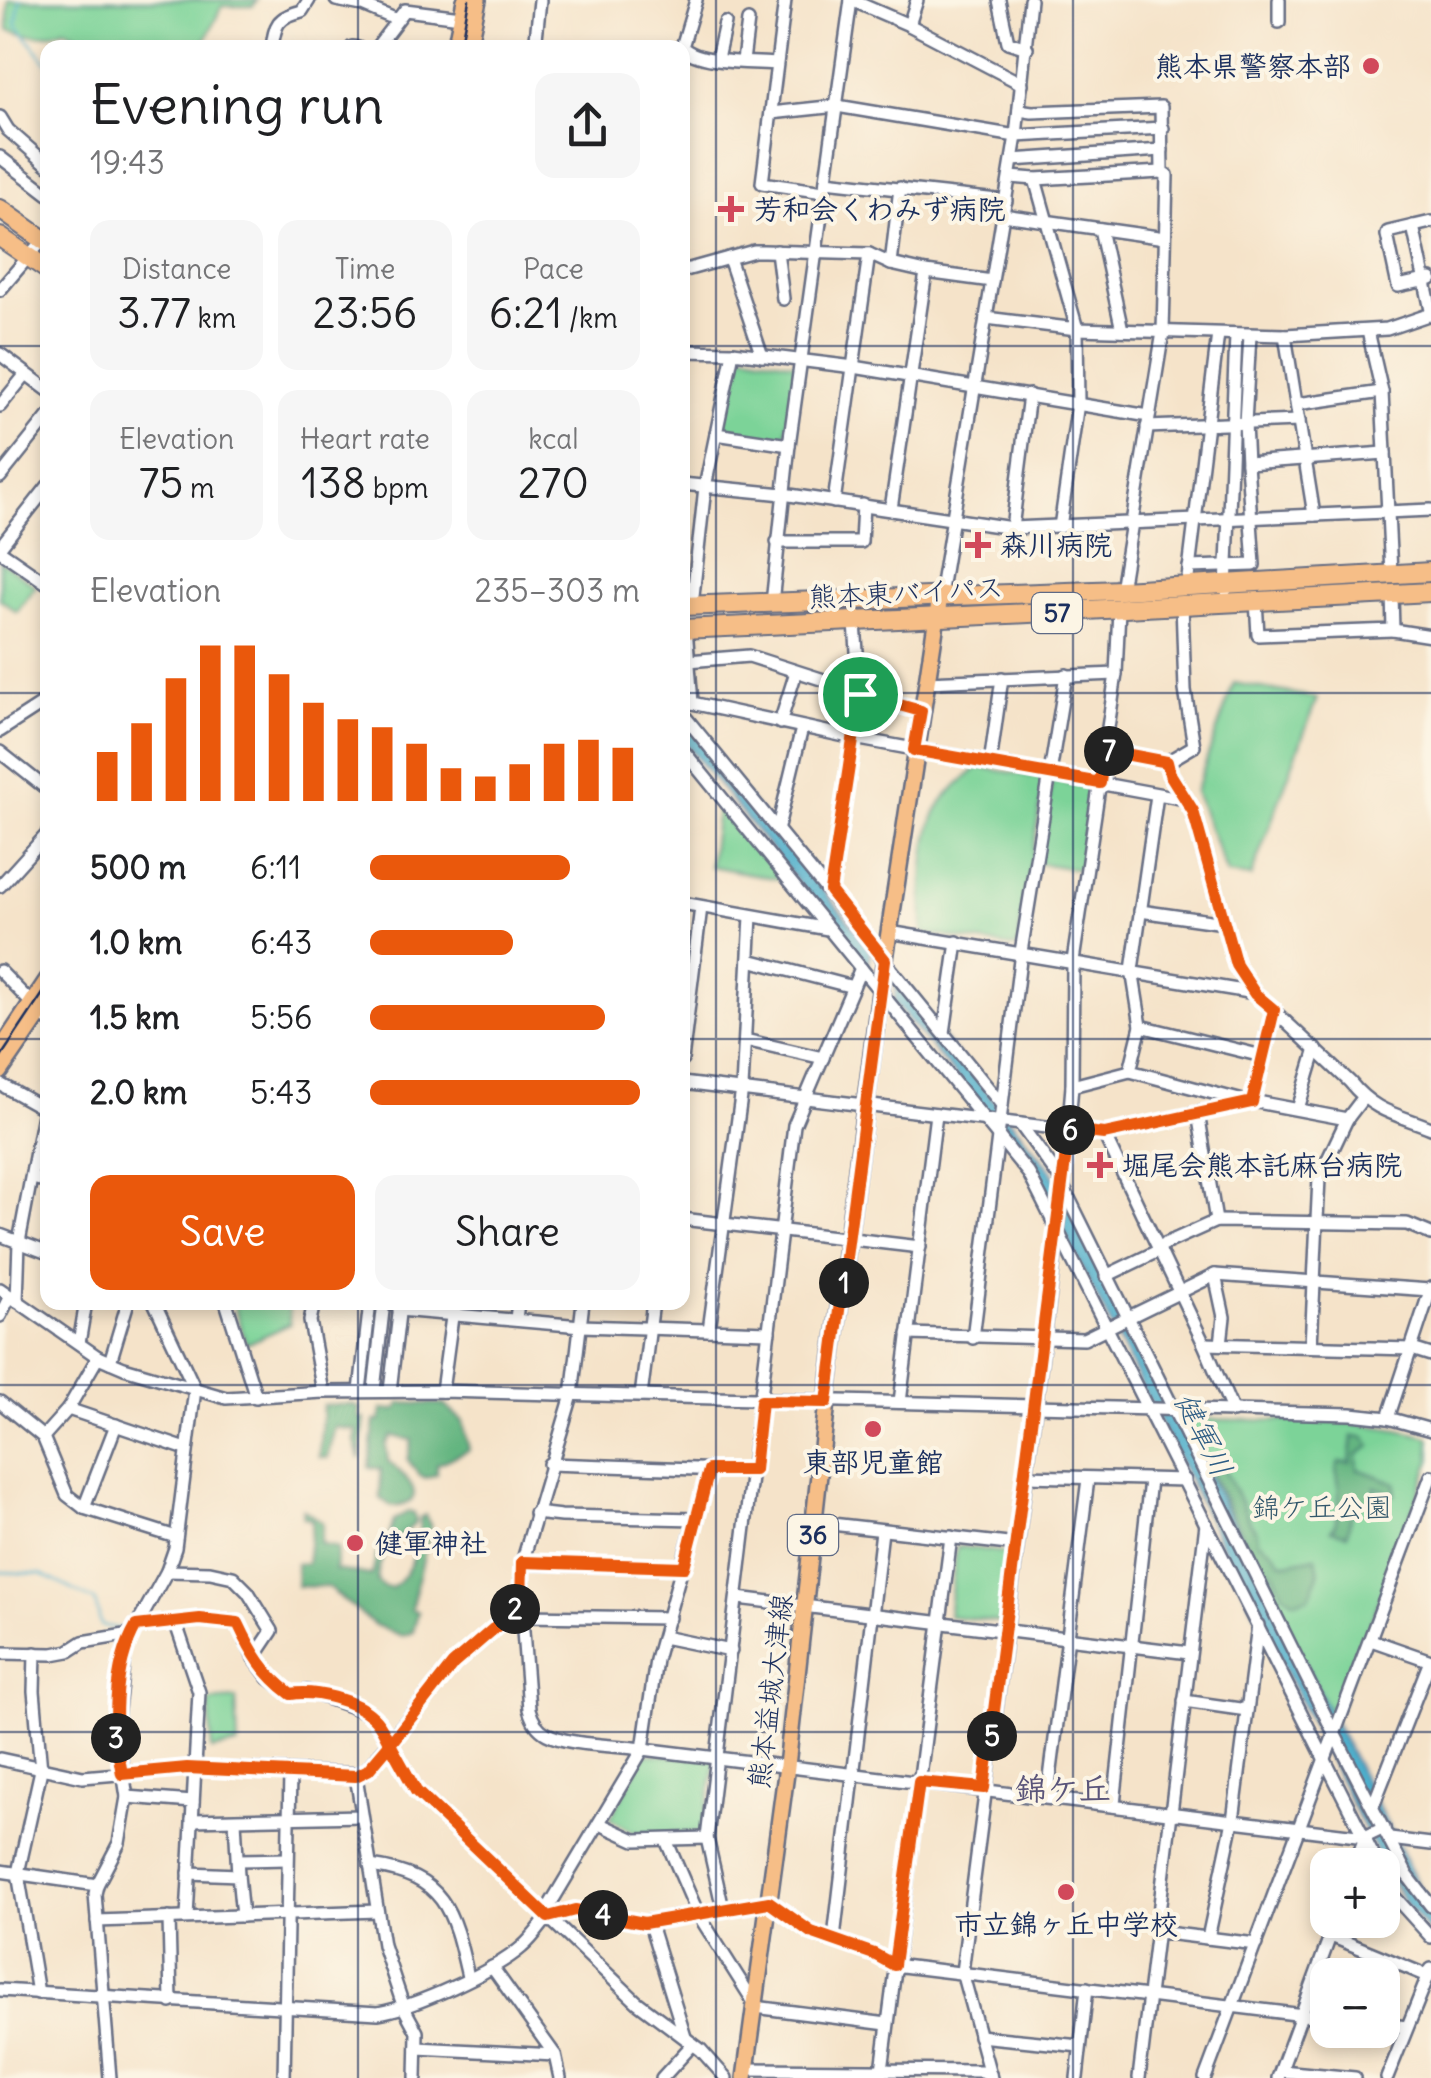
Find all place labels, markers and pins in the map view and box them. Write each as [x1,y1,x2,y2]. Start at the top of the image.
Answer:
place label: 熊本県警察本部 [1155,48,1351,84]
marker: 熊本県警察本部 [1360,55,1382,77]
place label: 芳和会くわみず病院 [754,191,1005,227]
marker: 芳和会くわみず病院 [718,196,744,222]
place label: 森川病院 [1000,527,1112,563]
marker: 森川病院 [965,532,991,558]
pin [818,652,903,737]
pin: 7 [1084,726,1134,776]
pin: 6 [1045,1105,1095,1155]
place label: 堀尾会熊本託麻台病院 [1122,1147,1402,1183]
marker: 堀尾会熊本託麻台病院 [1087,1152,1113,1178]
pin: 1 [819,1258,869,1308]
marker: 東部児童館 [862,1418,884,1440]
place label: 東部児童館 [803,1444,943,1480]
place label: 健軍神社 [375,1525,487,1561]
marker: 健軍神社 [344,1532,366,1554]
pin: 2 [490,1584,540,1634]
pin: 5 [967,1711,1017,1761]
pin: 3 [91,1713,141,1763]
marker: 市立錦ヶ丘中学校 [1055,1881,1077,1903]
pin: 4 [578,1890,628,1940]
place label: 市立錦ヶ丘中学校 [954,1906,1178,1942]

